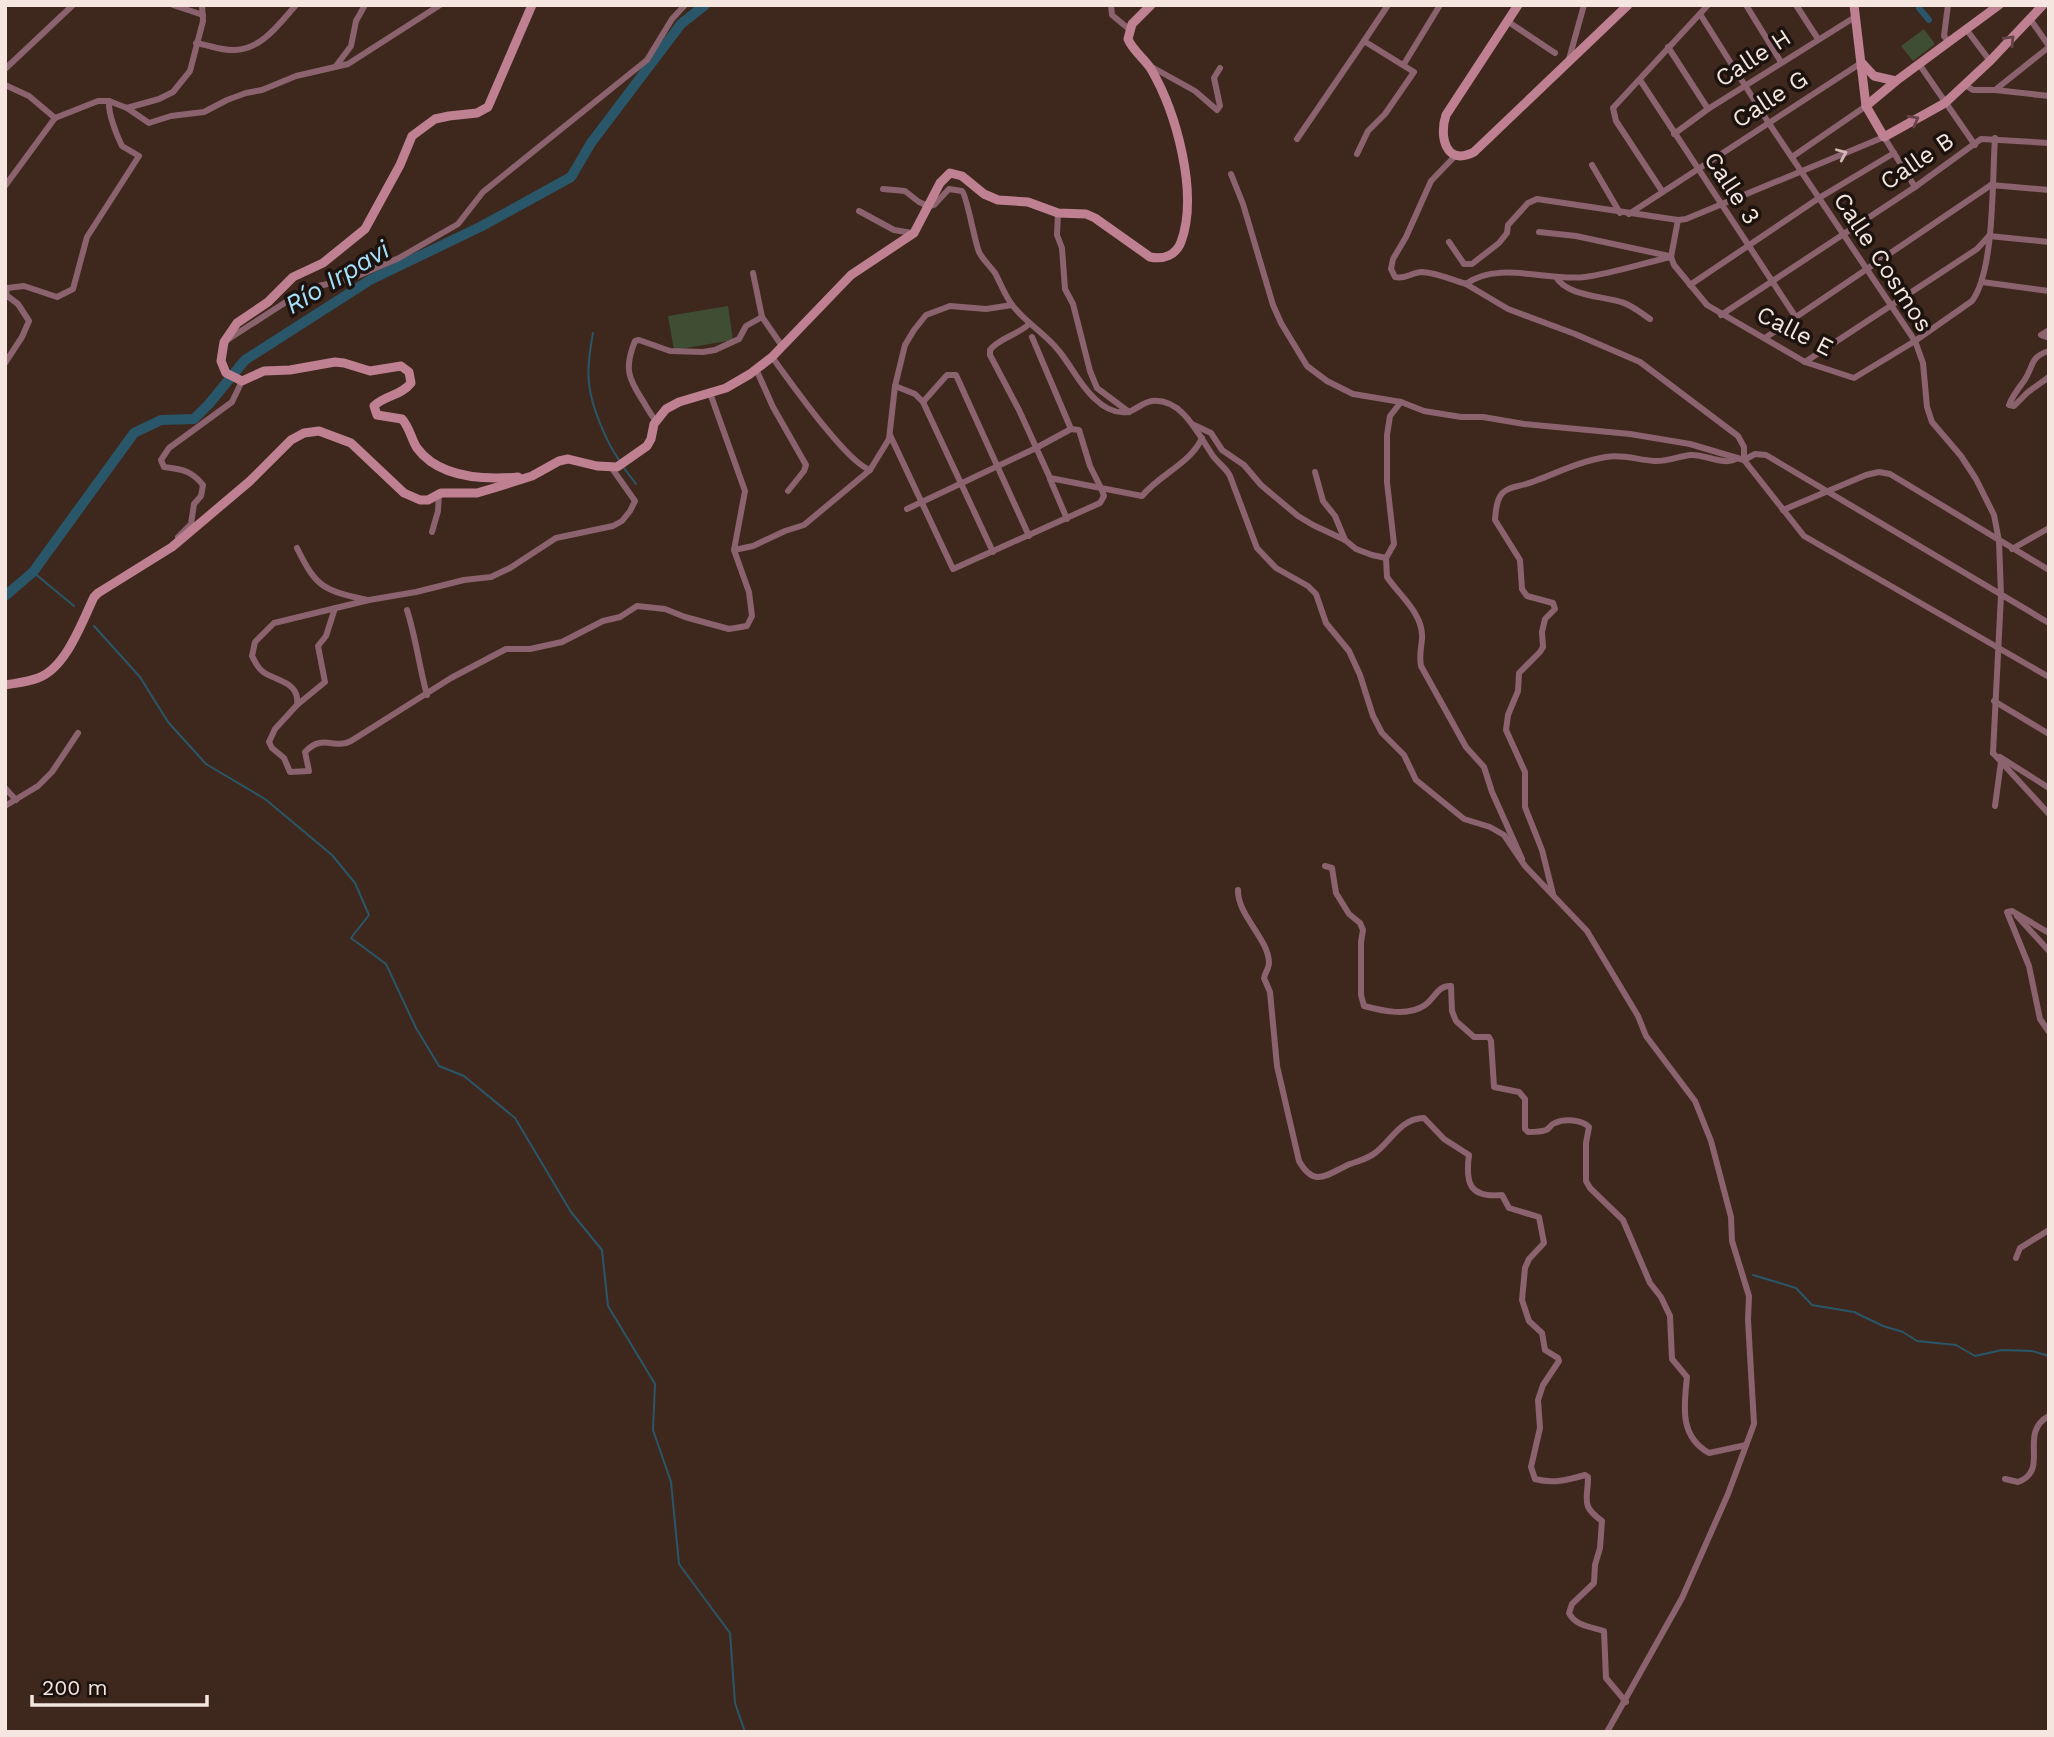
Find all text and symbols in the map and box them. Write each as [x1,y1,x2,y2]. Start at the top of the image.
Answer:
street label: Calle H [1710,23,1796,93]
one-way arrow [2001,35,2014,48]
street label: Calle G [1727,64,1813,134]
one-way arrow [1907,115,1920,128]
street label: Calle B [1875,126,1959,196]
street label: Calle 3 [1698,147,1766,229]
one-way arrow [1836,149,1848,163]
street label: Calle Cosmos [1828,187,1938,337]
water label: Río Irpavi [279,234,396,320]
street label: Calle E [1752,300,1838,362]
scale bar [32,1664,206,1708]
text: 200 m [42,1675,108,1700]

